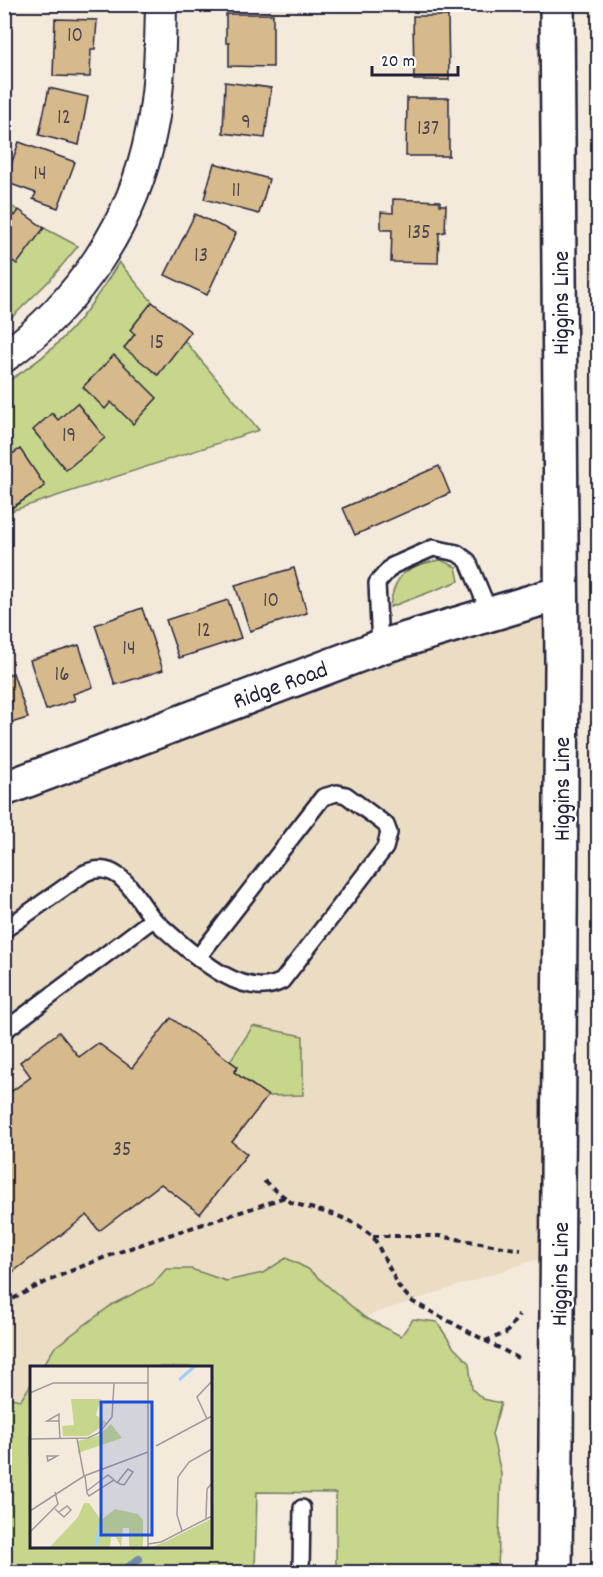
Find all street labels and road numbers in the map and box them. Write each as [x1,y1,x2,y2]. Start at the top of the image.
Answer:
street label: Higgins Line [546,251,580,355]
street label: Ridge Road [229,654,333,720]
street label: Higgins Line [547,737,581,841]
street label: Higgins Line [544,1221,580,1327]

